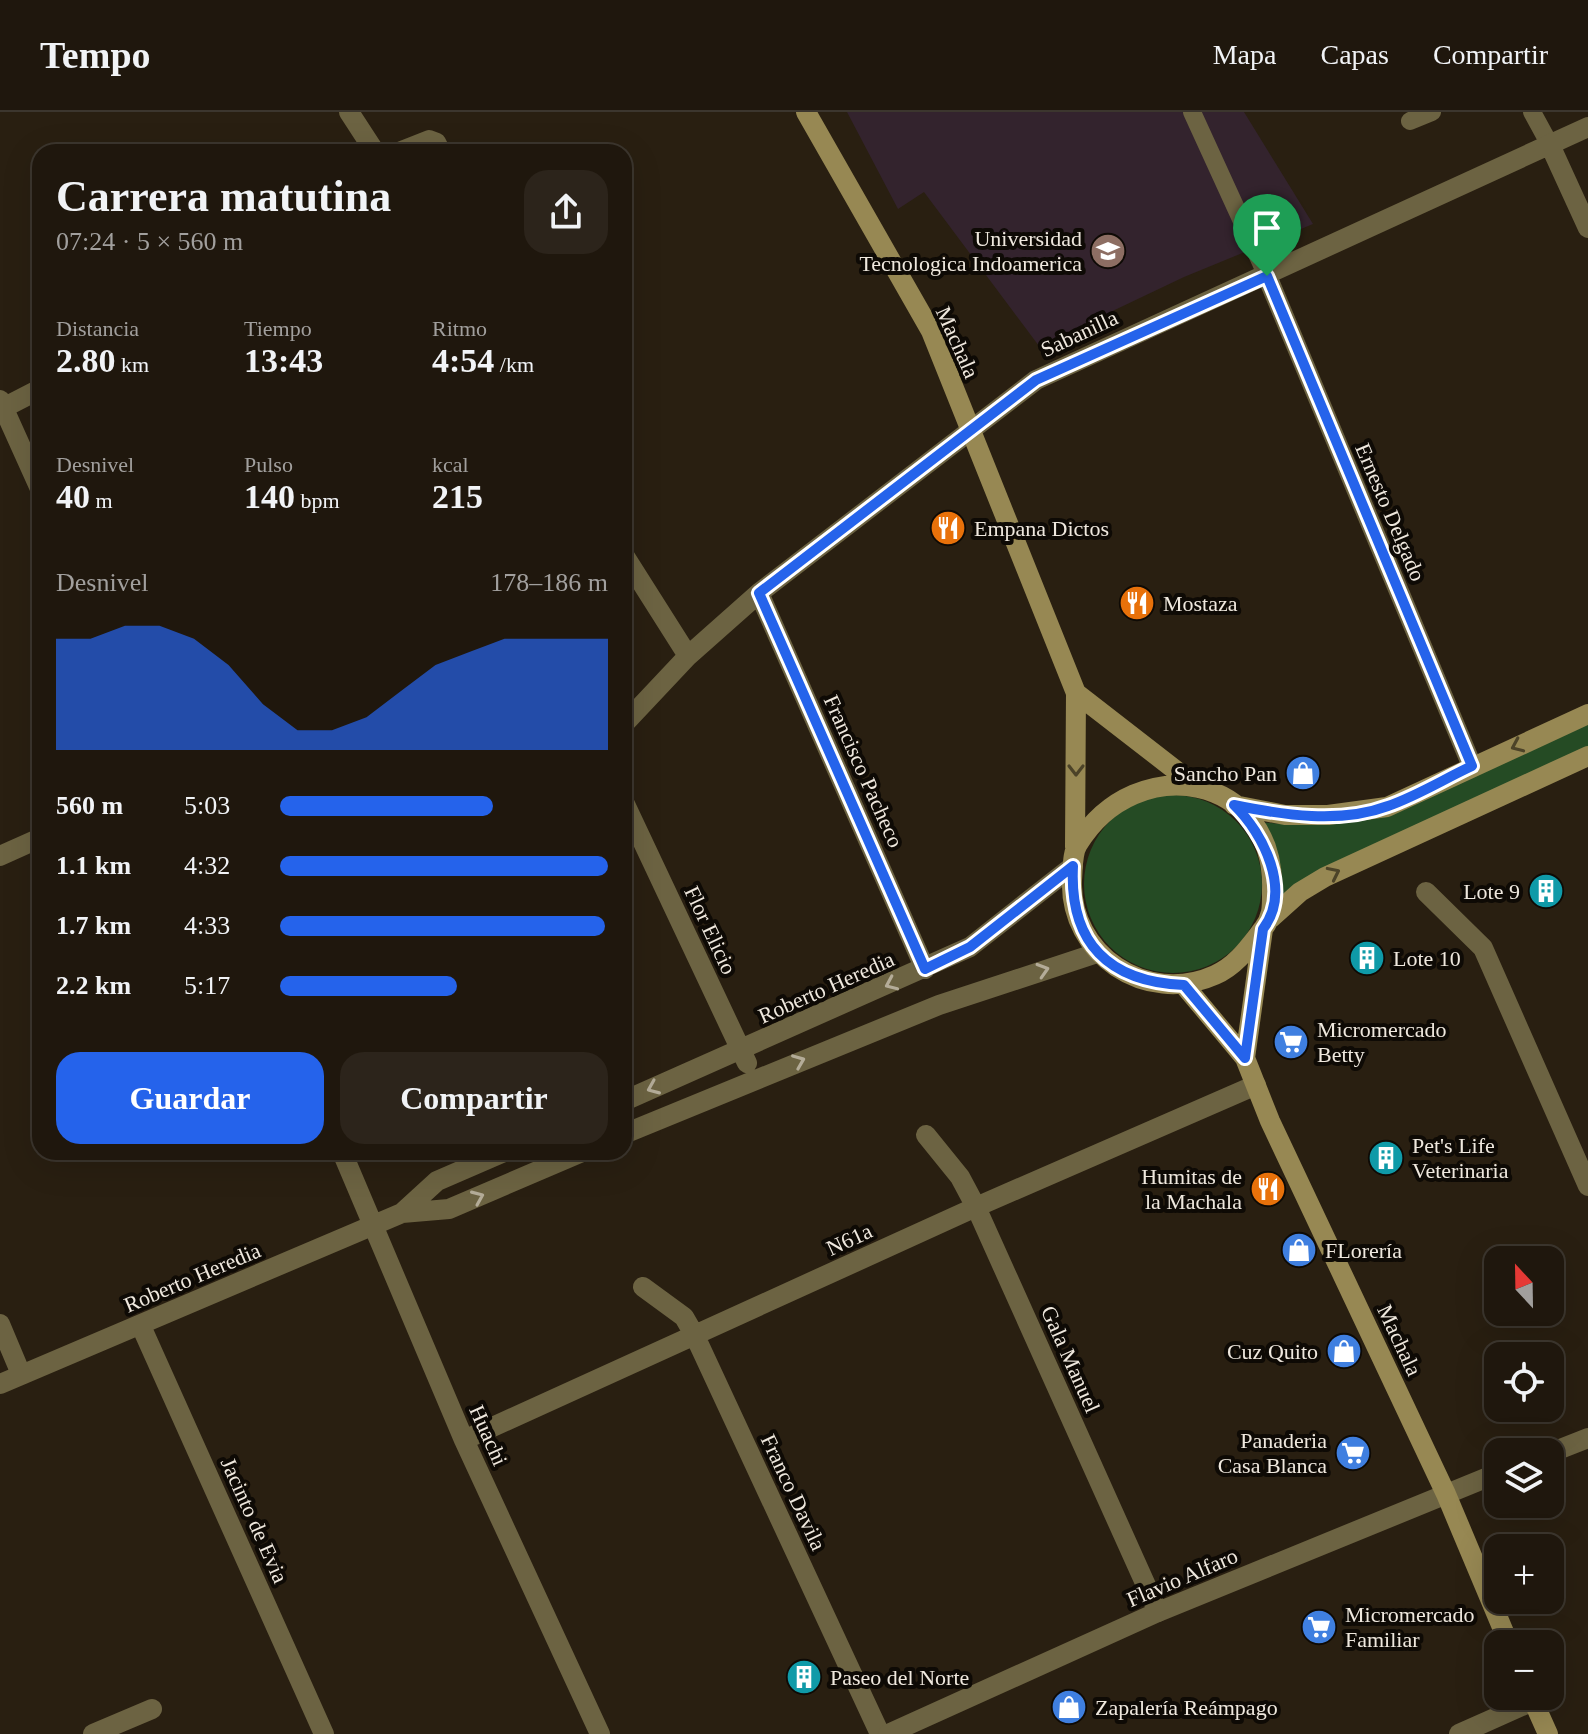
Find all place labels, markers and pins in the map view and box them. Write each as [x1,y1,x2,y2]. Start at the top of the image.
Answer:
pin [1233,194,1301,276]
place label: Universidad Tecnologica Indoamerica [859,226,1082,276]
school or university icon: Universidad Tecnologica Indoamerica [1089,232,1127,270]
restaurant icon: Empana Dictos [929,509,967,547]
place label: Empana Dictos [974,516,1109,541]
restaurant icon: Mostaza [1118,584,1156,622]
place label: Mostaza [1163,591,1238,616]
shop icon: Sancho Pan [1284,754,1322,792]
place label: Sancho Pan [1174,761,1277,786]
building icon: Lote 9 [1527,872,1565,910]
place label: Lote 9 [1463,879,1520,904]
building icon: Lote 10 [1348,939,1386,977]
place label: Lote 10 [1393,946,1461,971]
place label: Micromercado Betty [1317,1017,1447,1067]
supermarket icon: Micromercado Betty [1272,1023,1310,1061]
place label: Pet's Life Veterinaria [1412,1133,1509,1183]
building icon: Pet's Life Veterinaria [1367,1139,1405,1177]
place label: Humitas de la Machala [1141,1164,1242,1214]
restaurant icon: Humitas de la Machala [1249,1170,1287,1208]
shop icon: FLorería [1280,1231,1318,1269]
place label: FLorería [1325,1238,1402,1263]
shop icon: Cuz Quito [1325,1332,1363,1370]
place label: Cuz Quito [1227,1339,1318,1364]
place label: Panaderia Casa Blanca [1218,1428,1327,1478]
supermarket icon: Panaderia Casa Blanca [1334,1434,1372,1472]
place label: Micromercado Familiar [1345,1602,1475,1652]
supermarket icon: Micromercado Familiar [1300,1608,1338,1646]
building icon: Paseo del Norte [785,1658,823,1696]
place label: Paseo del Norte [830,1665,969,1690]
shop icon: Zapalería Reámpago [1050,1688,1088,1726]
place label: Zapalería Reámpago [1095,1695,1278,1720]

